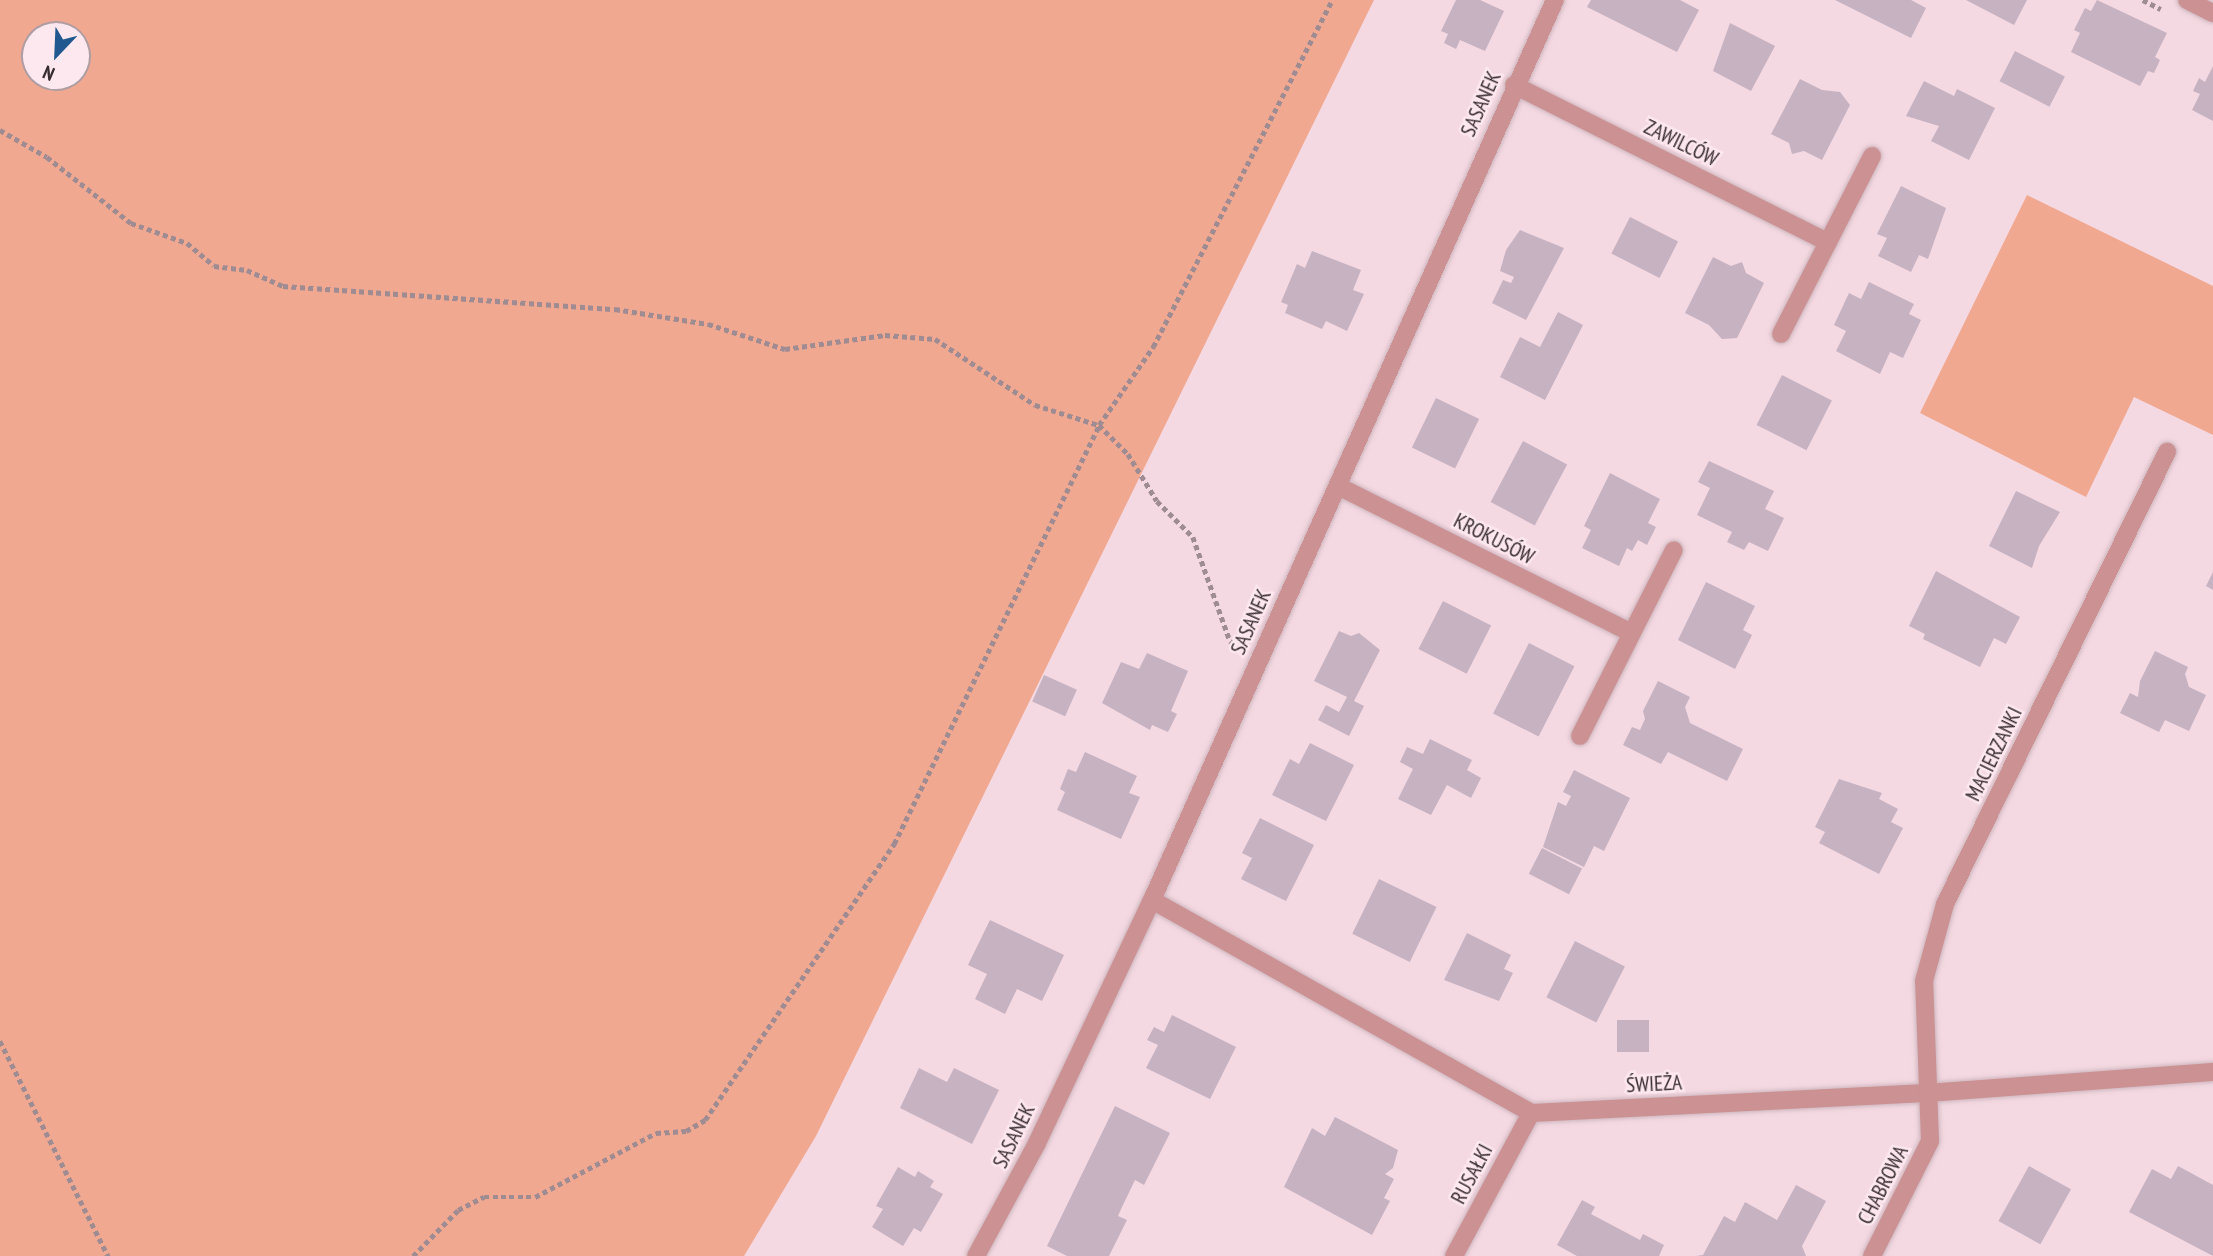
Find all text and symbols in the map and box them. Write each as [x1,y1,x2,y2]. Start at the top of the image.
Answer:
north arrow [21,21,91,91]
text: N [39,60,58,87]
street label: SASANEK [1456,68,1506,140]
street label: ZAWILCÓW [1640,114,1722,172]
street label: KROKUSÓW [1450,508,1538,570]
street label: SASANEK [1226,586,1276,658]
street label: MACIERZANKI [1960,703,2028,805]
street label: ŚWIEŻA [1625,1070,1683,1098]
street label: SASANEK [988,1100,1040,1172]
street label: RUSAŁKI [1446,1140,1498,1208]
street label: CHABROWA [1853,1141,1913,1229]

